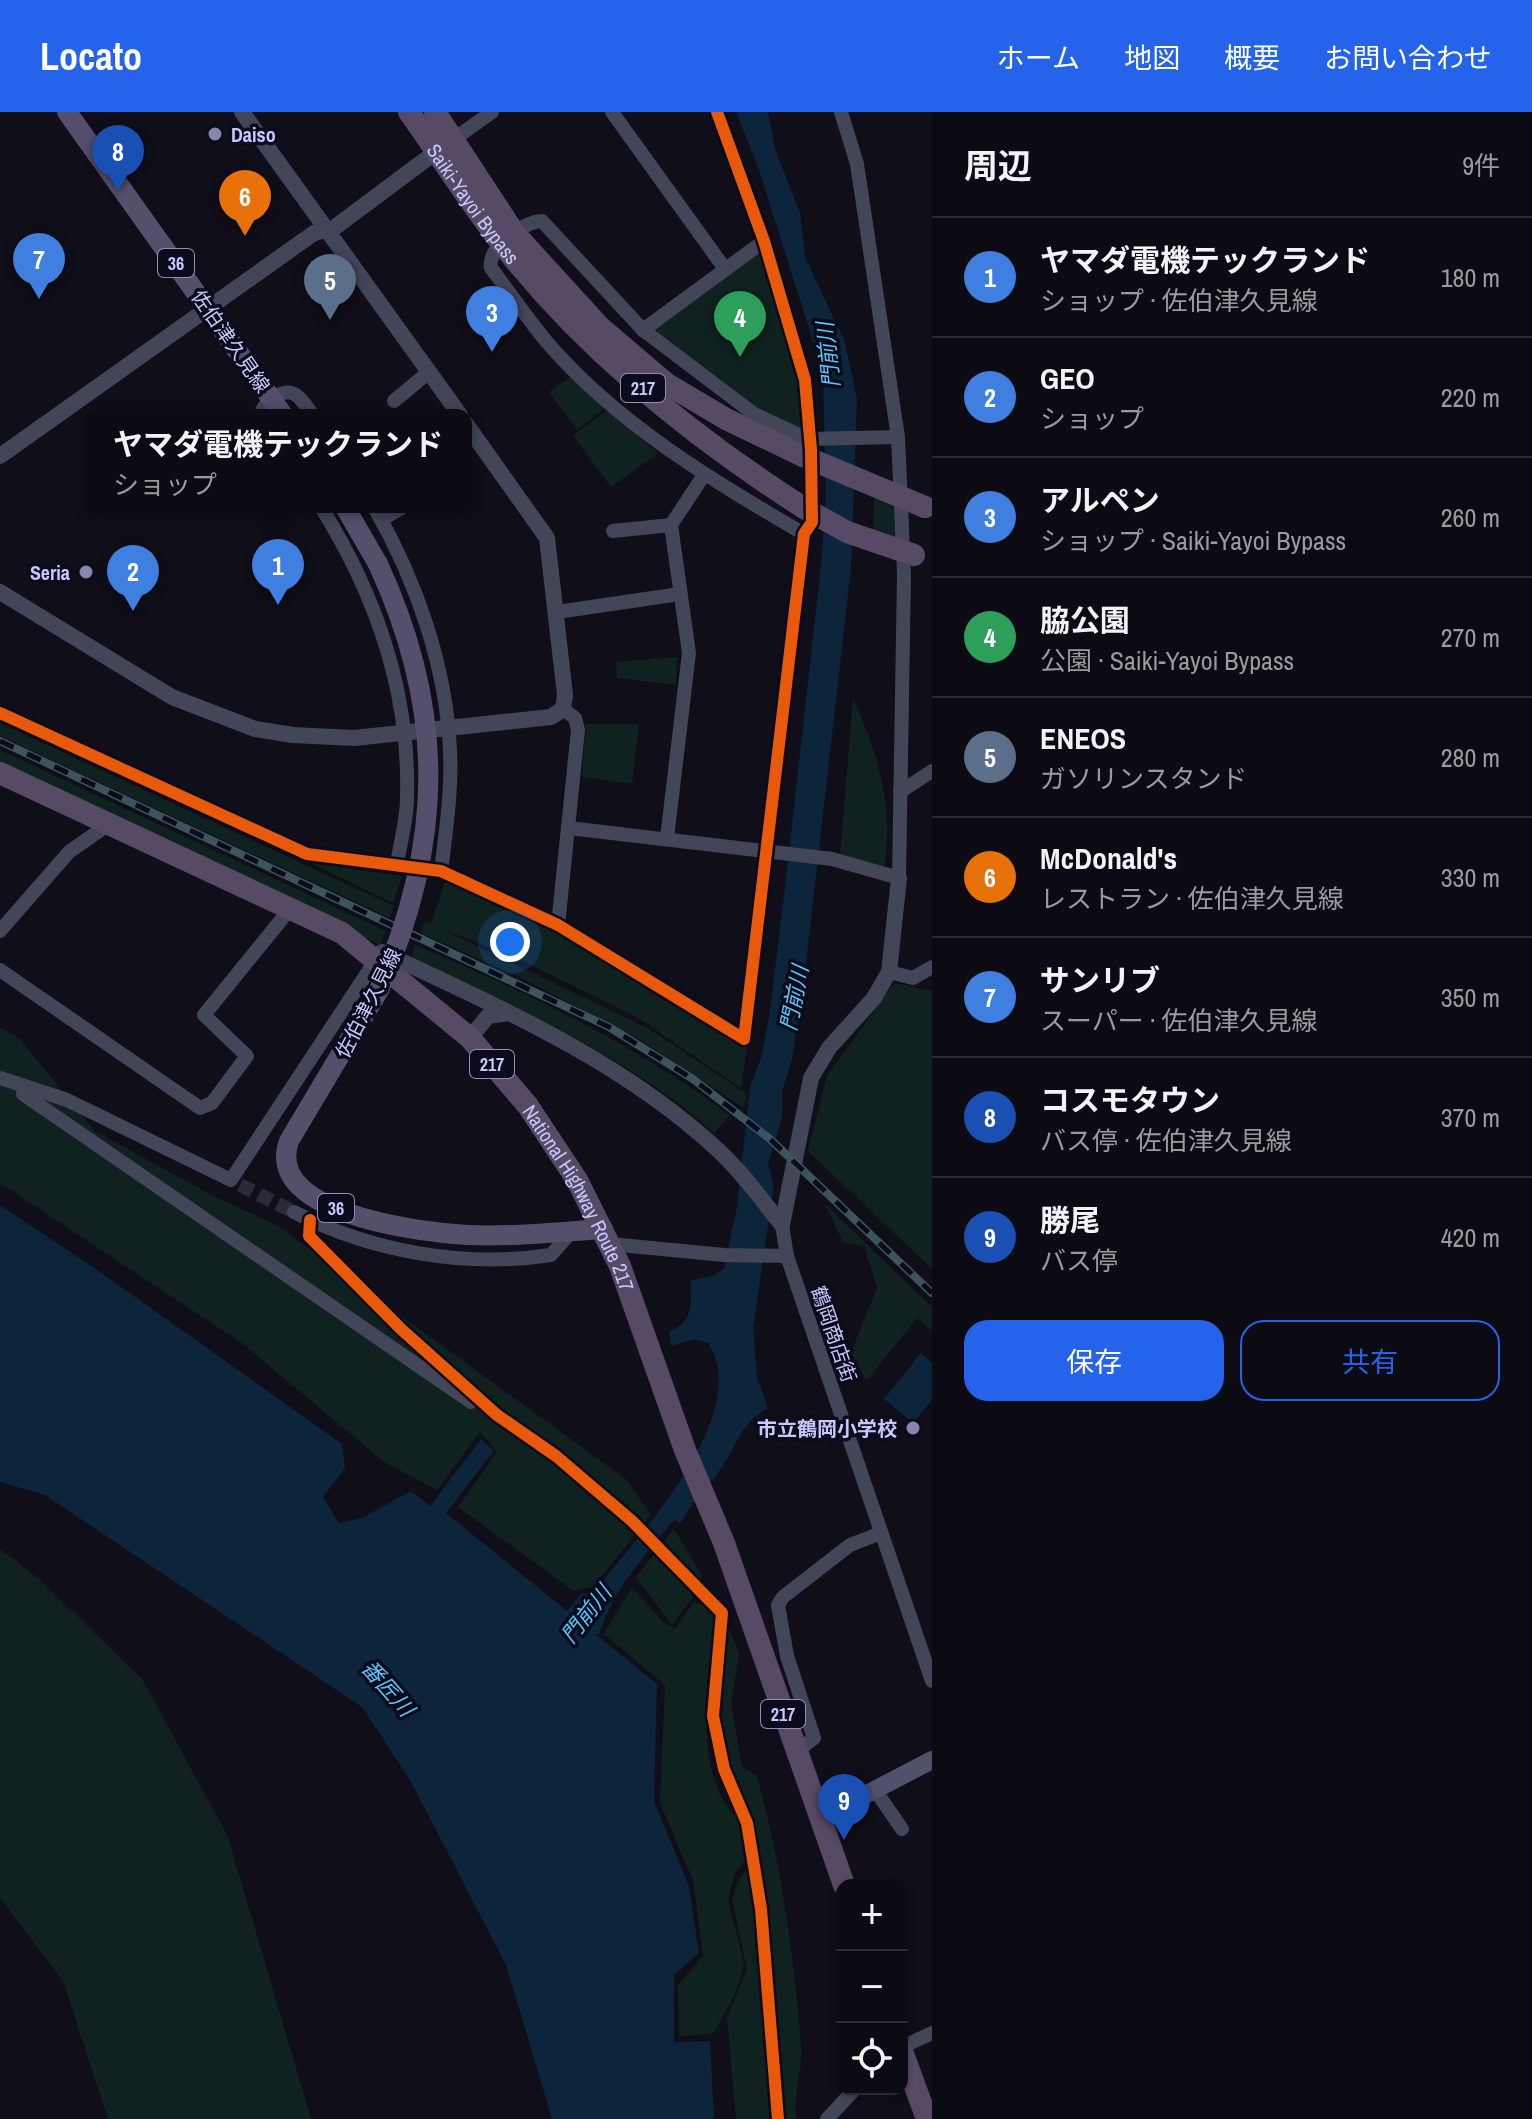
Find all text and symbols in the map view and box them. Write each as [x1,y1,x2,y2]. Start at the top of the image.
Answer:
text: Locato [40,31,142,82]
text: ホーム [997,39,1080,77]
text: 地図 [1124,39,1180,77]
text: 概要 [1224,39,1280,77]
text: お問い合わせ [1324,39,1492,77]
place label: Daiso [231,121,276,148]
pin: 8 [92,125,144,191]
marker: Daiso [206,125,224,143]
street label: Saiki-Yayoi Bypass [421,138,526,269]
text: 周辺 [964,143,1032,189]
text: 9件 [1462,148,1500,183]
pin: 6 [219,170,271,236]
pin: 7 [13,233,65,299]
text: ヤマダ電機テックランド [1040,240,1370,280]
road number: 36 [158,249,194,277]
pin: 5 [304,254,356,320]
text: 1 [984,260,996,295]
text: 180 m [1441,260,1500,295]
text: ショップ · 佐伯津久見線 [1040,283,1318,318]
street label: 佐伯津久見線 [186,284,276,398]
pin: 3 [466,286,518,352]
pin: 4 [714,291,766,357]
water label: 門前川 [809,319,846,389]
text: GEO [1040,358,1095,398]
road number: 217 [621,374,665,402]
text: 2 [984,380,996,415]
text: 220 m [1441,380,1500,415]
text: ショップ [1040,401,1144,436]
popup [84,409,472,513]
text: ヤマダ電機テックランド [113,424,443,464]
text: ショップ [113,467,217,502]
text: アルペン [1040,480,1160,520]
text: 3 [984,500,996,535]
text: 260 m [1441,500,1500,535]
text: ショップ · Saiki-Yayoi Bypass [1040,523,1346,558]
pin: 1 [252,539,304,605]
pin: 2 [107,545,159,611]
place label: Seria [30,559,70,586]
marker: Seria [77,563,95,581]
text: 脇公園 [1040,600,1130,640]
text: 4 [984,620,996,655]
text: 270 m [1441,620,1500,655]
text: 公園 · Saiki-Yayoi Bypass [1040,643,1294,678]
text: ENEOS [1040,718,1126,758]
text: 5 [984,740,996,775]
text: 280 m [1441,740,1500,775]
text: ガソリンスタンド [1040,761,1247,796]
text: McDonald's [1040,838,1177,878]
text: 6 [984,860,996,895]
text: 330 m [1441,860,1500,895]
text: レストラン · 佐伯津久見線 [1040,881,1344,916]
your location [490,922,530,962]
street label: 佐伯津久見線 [329,943,407,1063]
text: サンリブ [1040,960,1160,1000]
water label: 門前川 [773,961,815,1033]
text: 7 [984,980,996,1015]
text: 350 m [1441,980,1500,1015]
text: スーパー · 佐伯津久見線 [1040,1003,1318,1038]
road number: 217 [470,1050,514,1078]
text: コスモタウン [1040,1080,1220,1120]
street label: National Highway Route 217 [517,1099,641,1295]
text: 8 [984,1100,996,1135]
text: 370 m [1441,1100,1500,1135]
text: バス停 · 佐伯津久見線 [1040,1123,1292,1158]
road number: 36 [318,1194,354,1222]
text: 勝尾 [1040,1200,1100,1240]
text: 9 [984,1220,996,1255]
text: 420 m [1441,1220,1500,1255]
text: バス停 [1040,1243,1118,1278]
street label: 鶴岡商店街 [805,1282,863,1386]
button: 保存 [964,1320,1224,1401]
button: 共有 [1240,1320,1500,1401]
place label: 市立鶴岡小学校 [757,1415,897,1442]
marker: 市立鶴岡小学校 [904,1419,922,1437]
water label: 門前川 [554,1577,619,1649]
water label: 番匠川 [355,1653,422,1724]
road number: 217 [761,1700,805,1728]
pin: 9 [818,1774,870,1840]
map controls [836,1879,908,2095]
button: + [836,1879,908,1951]
button: − [836,1951,908,2023]
button: locate [836,2023,908,2095]

